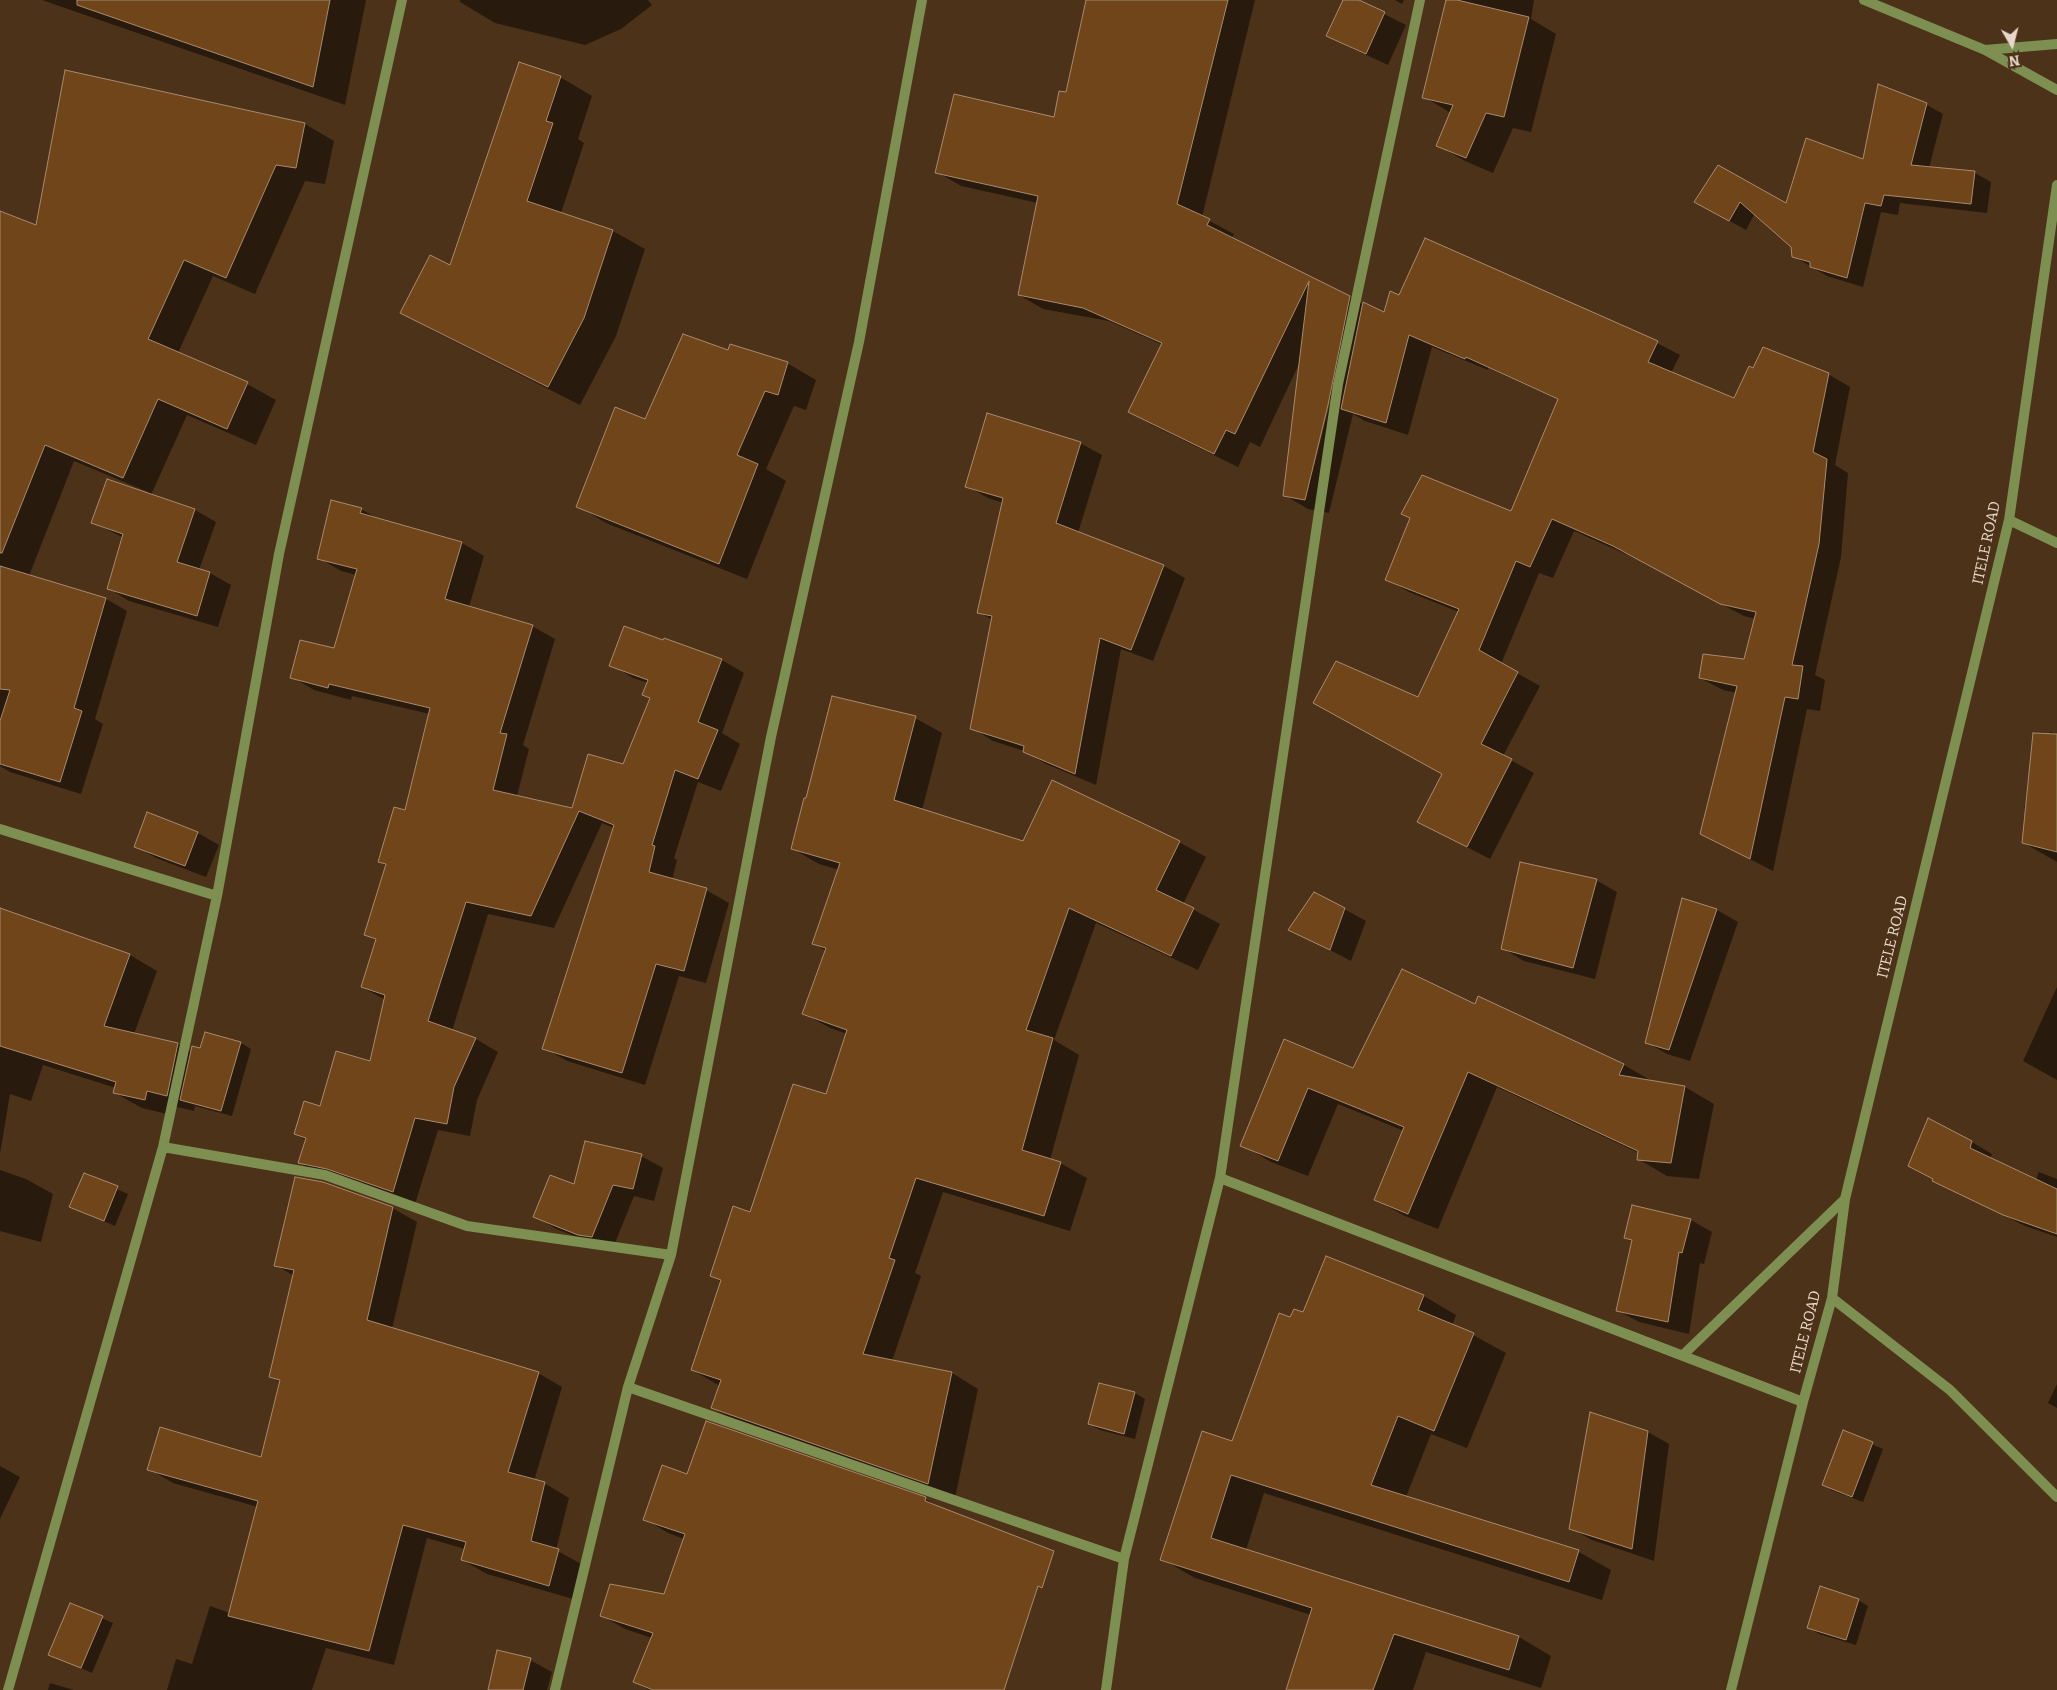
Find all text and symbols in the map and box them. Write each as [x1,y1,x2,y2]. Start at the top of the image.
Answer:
north arrow [1987,20,2037,70]
text: N [2008,51,2021,70]
street label: ITELE ROAD [1969,500,2005,586]
street label: ITELE ROAD [1874,894,1912,980]
street label: ITELE ROAD [1787,1289,1825,1375]

